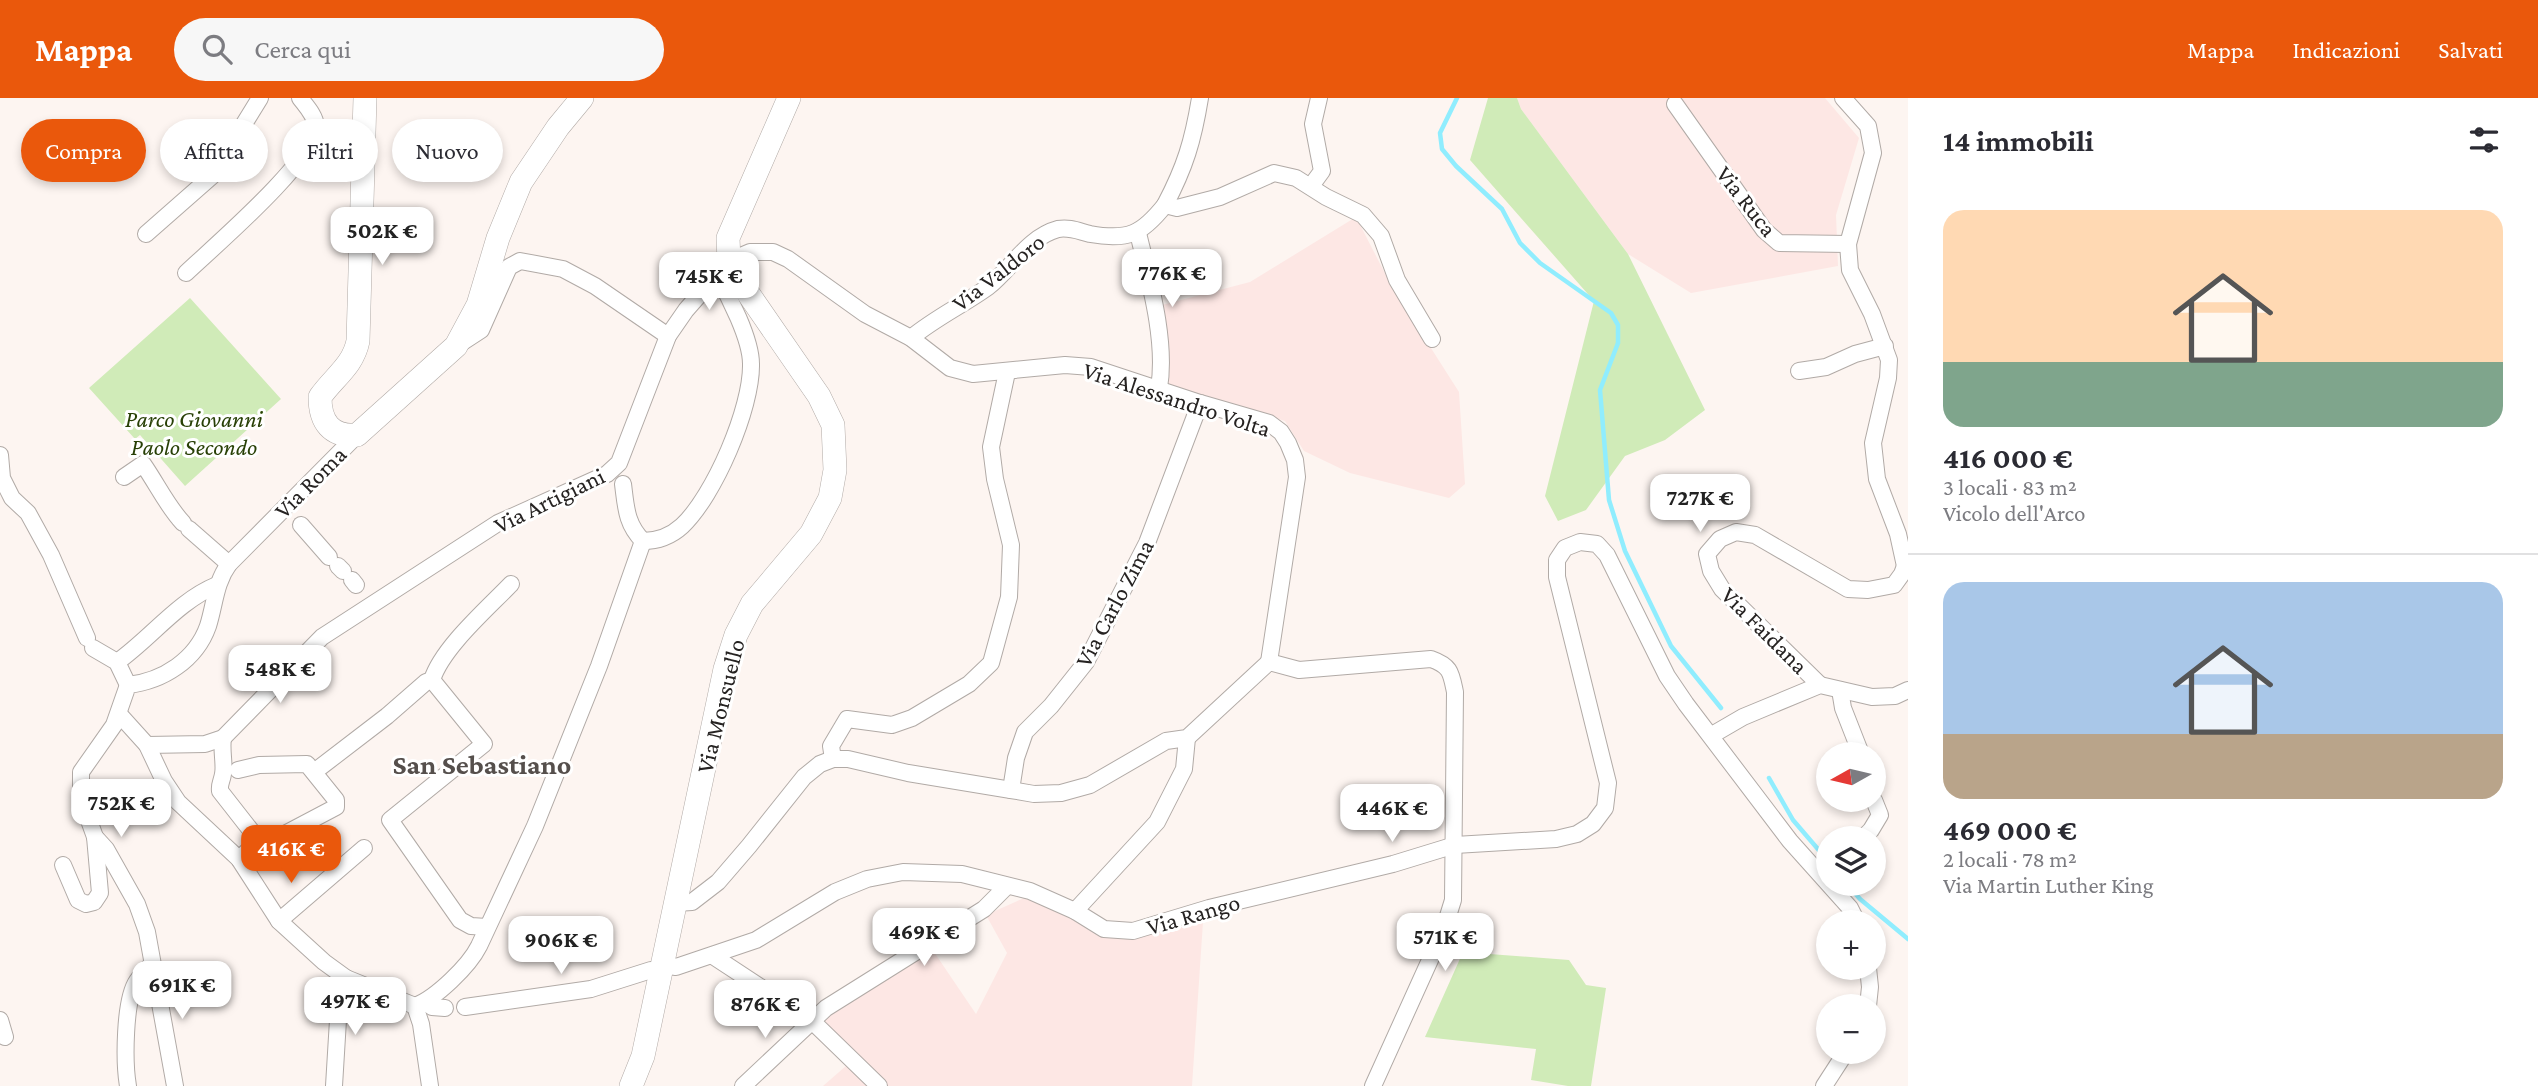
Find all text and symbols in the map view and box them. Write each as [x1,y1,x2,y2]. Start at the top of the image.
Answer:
search box [174,18,664,81]
icon: search [198,30,236,68]
text: Mappa [35,31,132,68]
text: Cerca qui [254,35,351,64]
text: Mappa [2187,36,2254,63]
text: Indicazioni [2292,36,2400,63]
text: Salvati [2438,36,2503,63]
chip: Compra [21,119,146,182]
chip: Affitta [160,119,268,182]
chip: Filtri [282,119,378,182]
chip: Nuovo [392,119,503,182]
icon: filters [2465,121,2503,159]
text: 14 immobili [1943,124,2094,157]
street label: Via Ruca [1711,160,1783,242]
pin: 502K € [325,208,439,267]
text: 502K € [347,217,417,243]
street label: Via Valdoro [946,228,1050,316]
pin: 776K € [1115,250,1229,309]
pin: 745K € [652,252,766,312]
icon: home [2160,255,2286,381]
text: 776K € [1138,259,1206,285]
text: 745K € [675,262,743,288]
street label: Via Alessandro Volta [1080,356,1274,442]
park label: Parco Giovanni Paolo Secondo [125,405,264,460]
street label: Via Roma [268,440,352,524]
text: 416 000 € [1943,441,2073,474]
street label: Via Artigiani [489,462,609,538]
pin: 727K € [1643,474,1757,534]
text: 3 locali · 83 m² [1943,474,2077,500]
text: 727K € [1666,484,1734,510]
text: Vicolo dell'Arco [1943,500,2085,526]
street label: Via Carlo Zima [1069,535,1159,671]
street label: Via Faidana [1716,581,1814,679]
icon: home [2160,627,2286,753]
street label: Via Monsuello [690,636,750,776]
pin: 548K € [223,646,337,705]
text: 548K € [244,655,316,681]
north arrow [1816,742,1886,812]
map controls [1816,742,1886,1064]
district label: San Sebastiano [393,749,571,780]
pin: 752K € [64,780,178,839]
pin: 446K € [1335,784,1449,844]
text: 752K € [87,789,155,815]
text: 446K € [1356,794,1428,820]
text: 469 000 € [1943,813,2077,846]
pin: 416K € [234,826,348,885]
button: layers [1816,826,1886,896]
text: 416K € [257,835,325,861]
text: 2 locali · 78 m² [1943,846,2077,872]
text: Via Martin Luther King [1943,872,2154,898]
street label: Via Rango [1143,888,1243,940]
pin: 469K € [867,908,981,968]
button: + [1816,910,1886,980]
pin: 571K € [1388,914,1502,973]
pin: 906K € [504,916,618,976]
text: 469K € [888,918,960,944]
text: 571K € [1413,923,1477,949]
text: 906K € [524,926,598,952]
pin: 691K € [125,962,239,1021]
text: 691K € [148,971,216,997]
pin: 497K € [298,978,412,1037]
pin: 876K € [708,981,822,1040]
text: 497K € [320,987,390,1013]
text: 876K € [730,990,800,1016]
button: − [1816,994,1886,1064]

